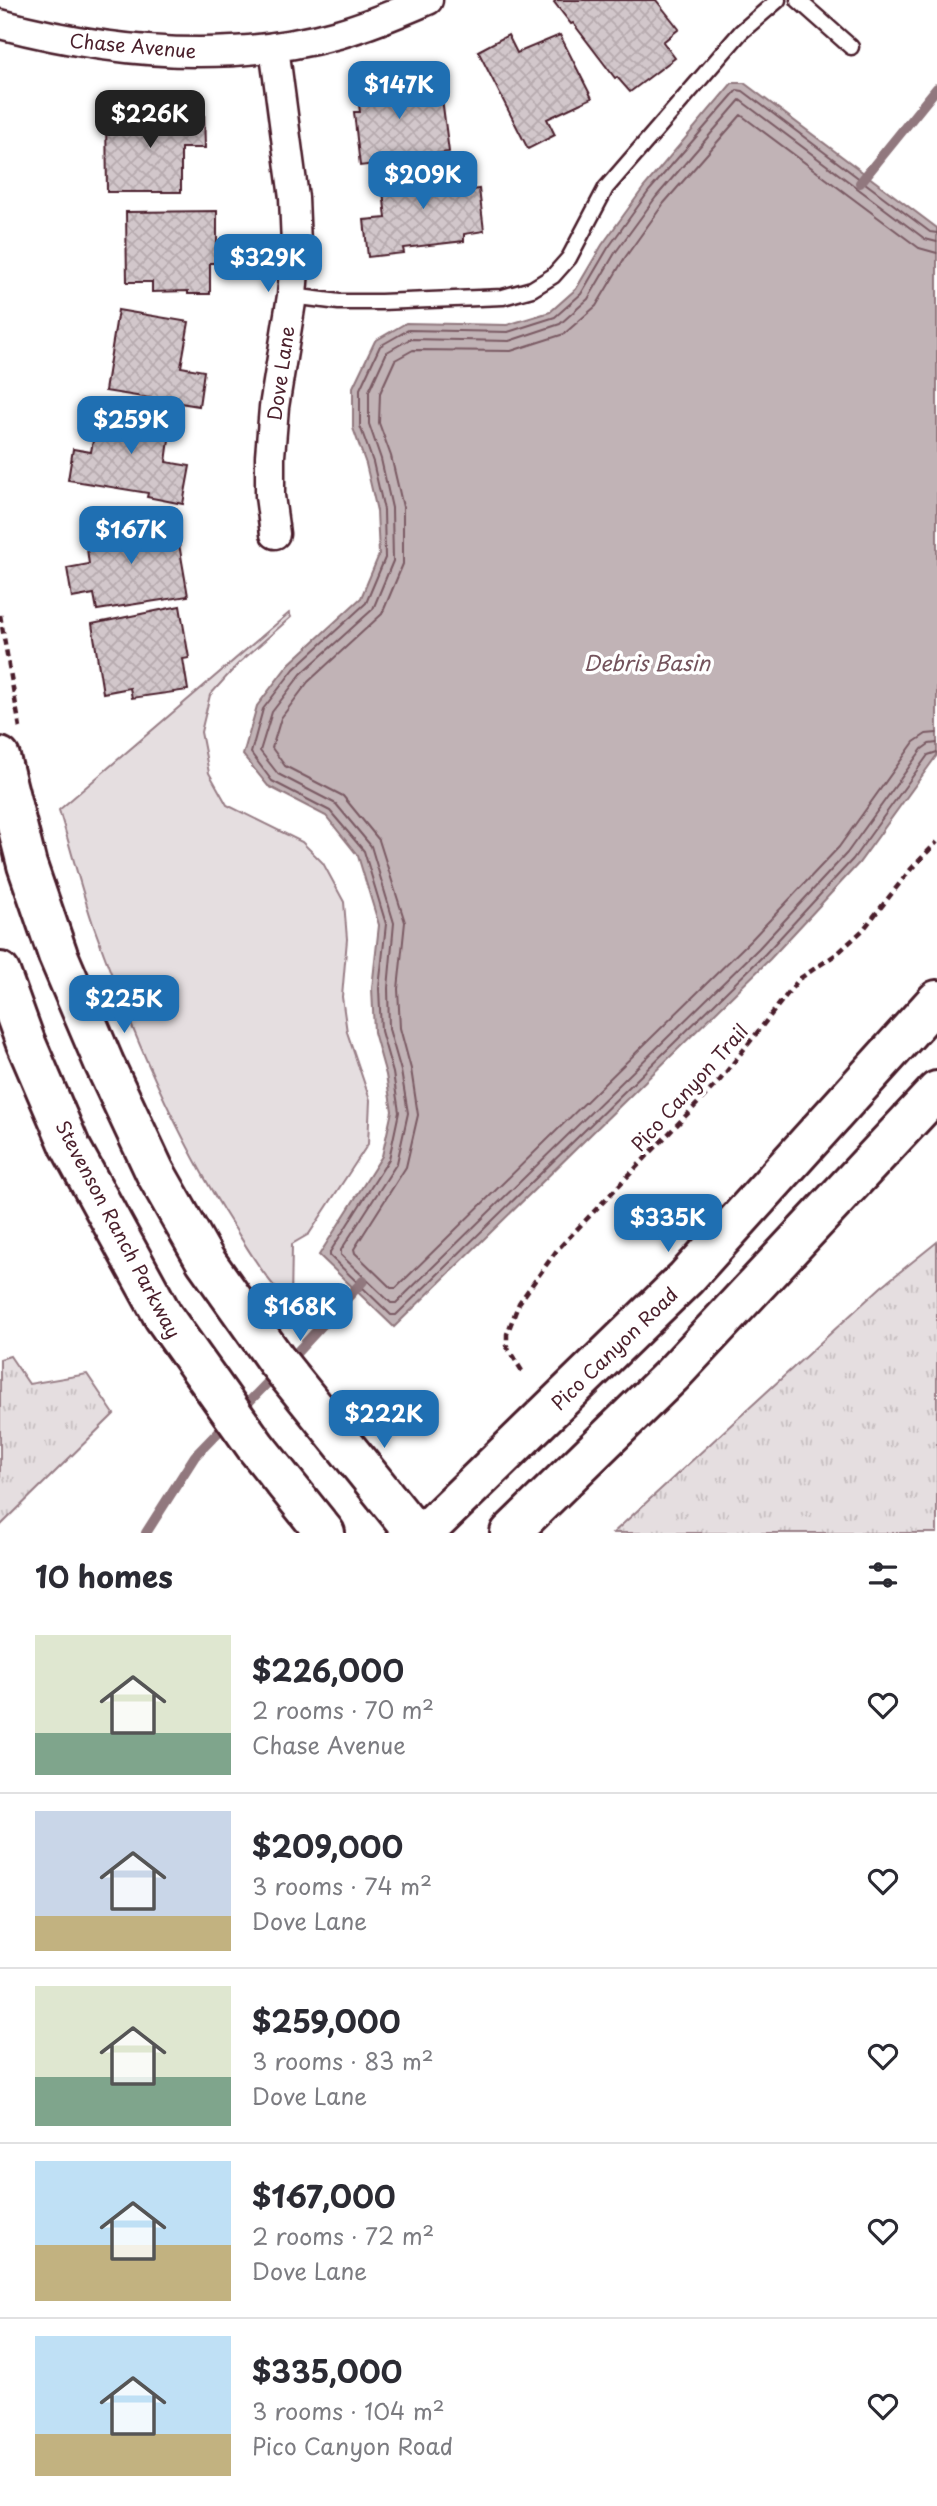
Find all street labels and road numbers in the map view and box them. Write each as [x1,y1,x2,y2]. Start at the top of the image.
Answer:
street label: Chase Avenue [68,26,198,64]
street label: Dove Lane [260,324,300,422]
street label: Pico Canyon Trail [624,1017,754,1157]
street label: Stevenson Ranch Parkway [50,1115,188,1343]
street label: Pico Canyon Road [544,1280,684,1416]

